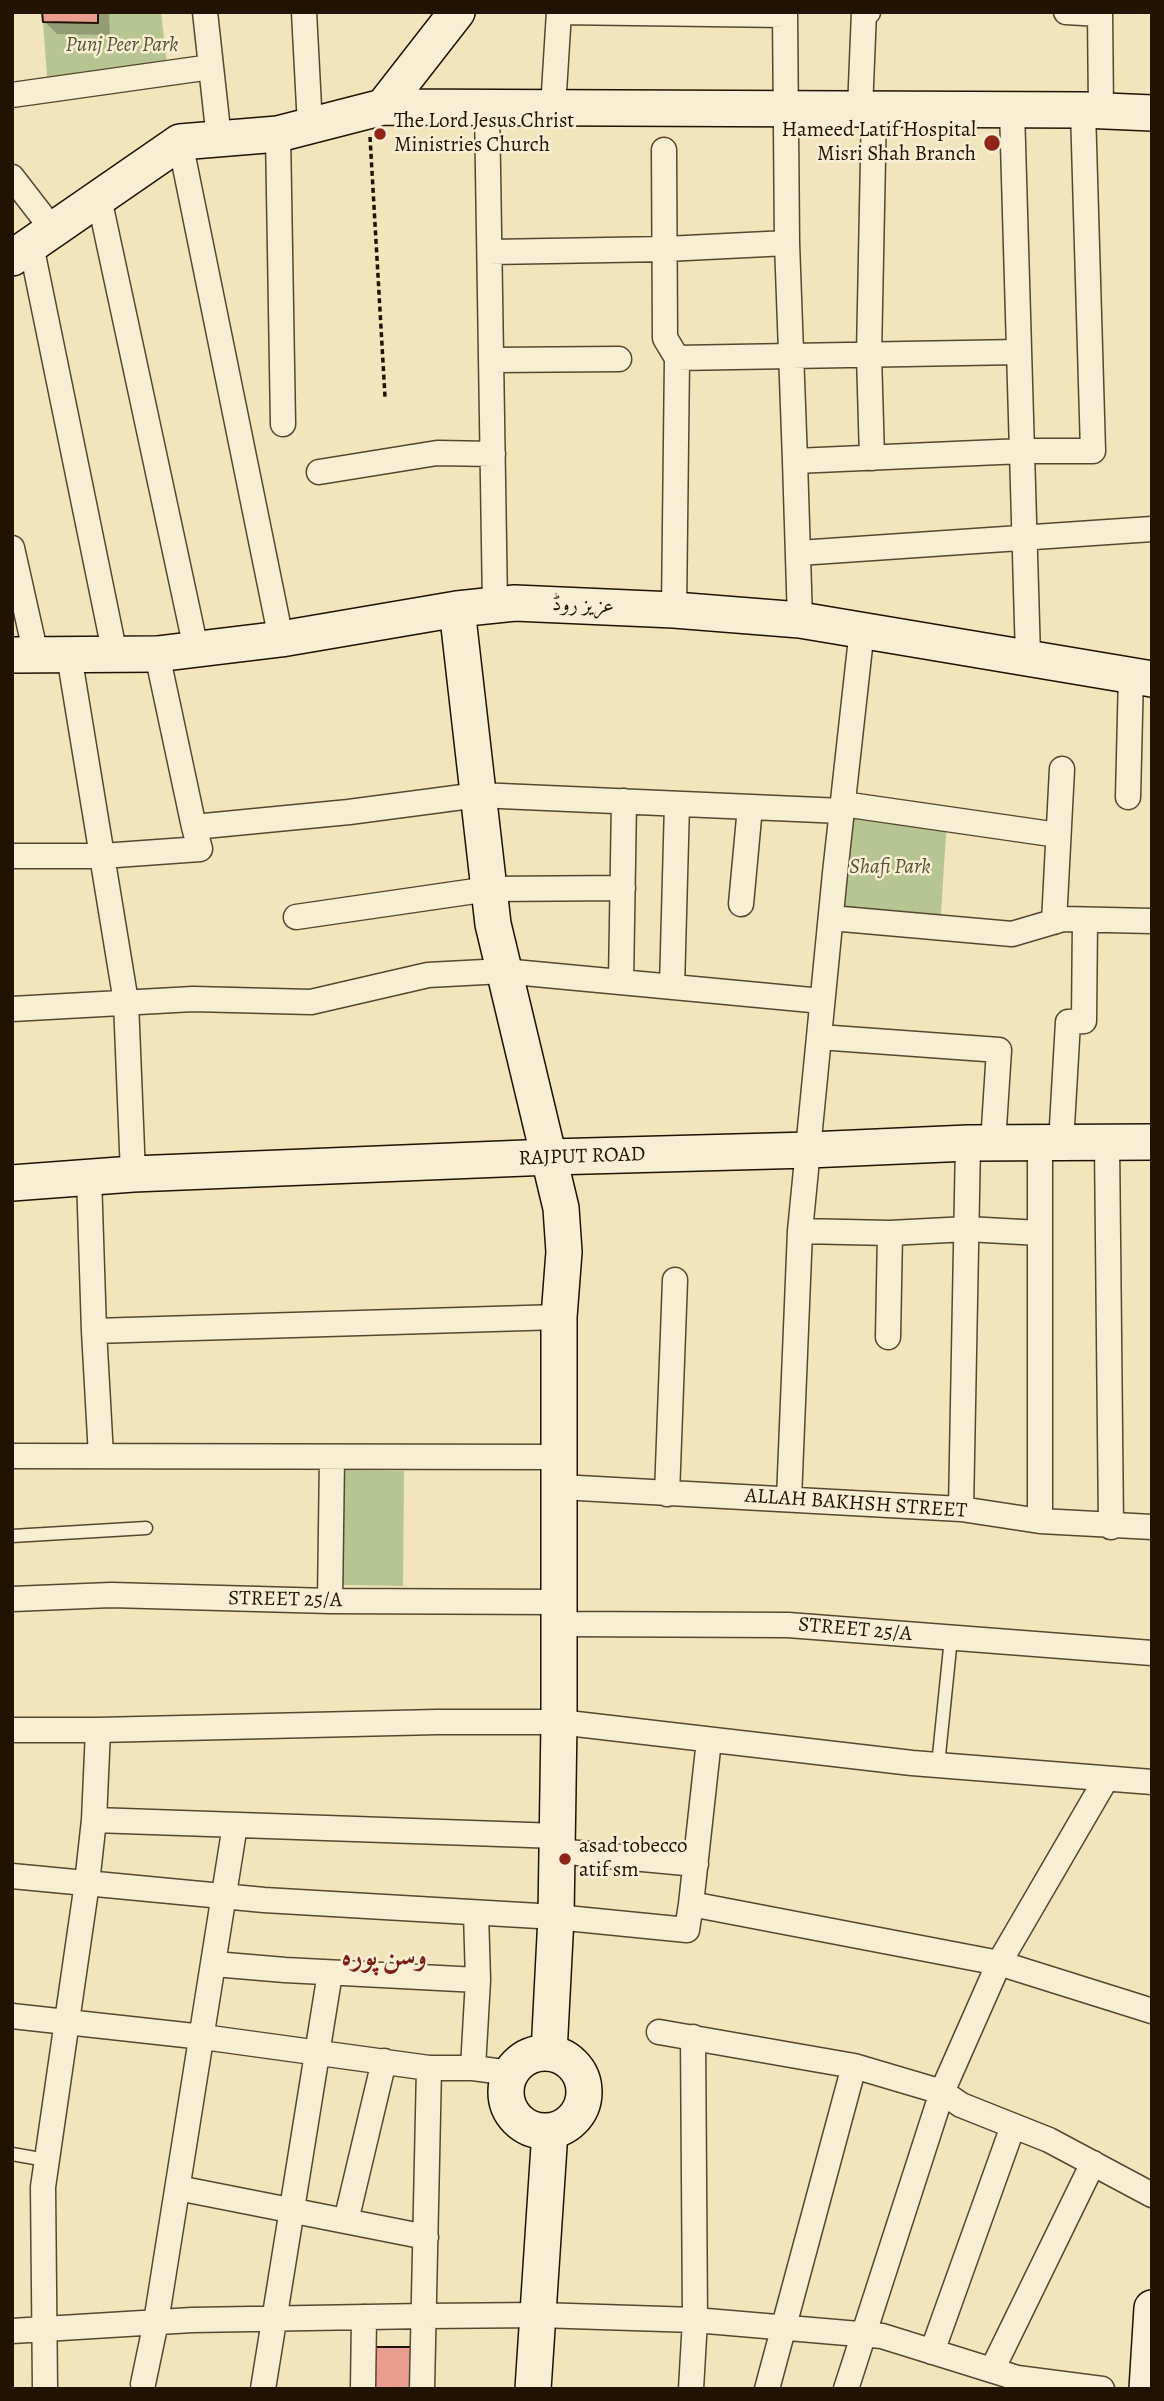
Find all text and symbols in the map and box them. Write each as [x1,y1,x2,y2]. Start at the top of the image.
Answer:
park label: Punj Peer Park [66,33,178,59]
place label: The Lord Jesus Christ Ministries Church [394,109,574,159]
place label: Hameed Latif Hospital Misri Shah Branch [782,118,976,168]
marker: The Lord Jesus Christ Ministries Church [372,126,388,142]
marker: Hameed Latif Hospital Misri Shah Branch [982,133,1002,153]
street label: عزیز روڈ [551,592,615,620]
park label: Shafi Park [849,855,931,881]
street label: RAJPUT ROAD [518,1142,646,1172]
street label: ALLAH BAKHSH STREET [744,1484,968,1524]
street label: STREET 25/A [228,1586,342,1614]
street label: STREET 25/A [797,1612,913,1648]
place label: asad tobecco atif sm [579,1834,688,1884]
marker: asad tobecco atif sm [557,1851,573,1867]
district label: وسن پورہ [341,1941,427,1975]

